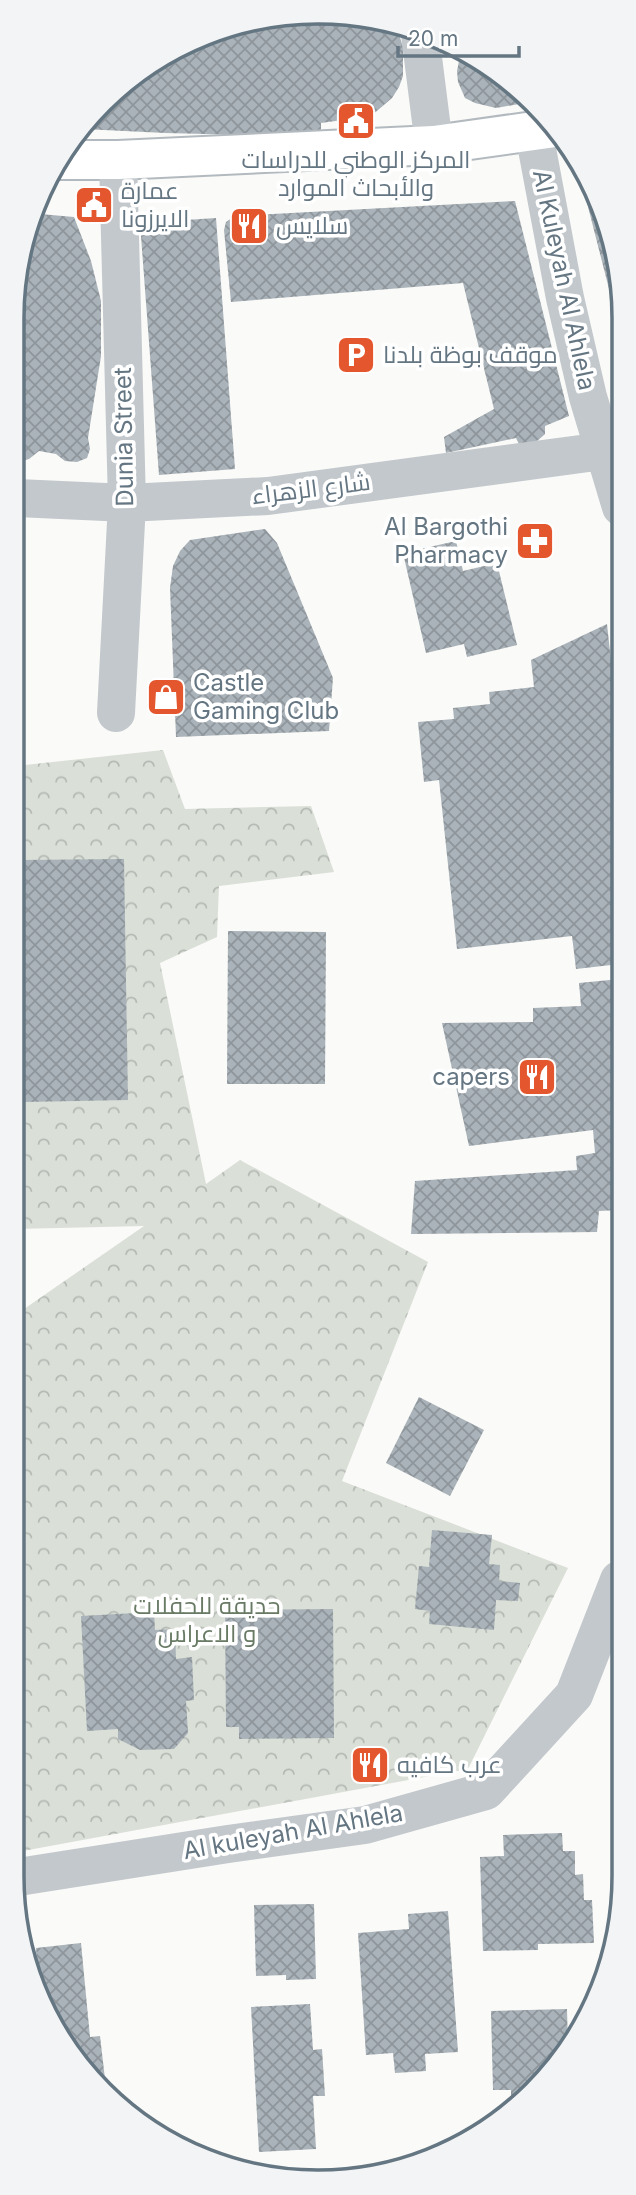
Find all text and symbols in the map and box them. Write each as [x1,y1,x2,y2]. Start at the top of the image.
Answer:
scale bar [398,14,519,58]
text: 20 m [408,26,458,51]
public building icon: المركز الوطني للدراسات والأبحاث الموارد [335,100,377,142]
place label: المركز الوطني للدراسات والأبحاث الموارد [241,145,471,202]
street label: Al Kuleyah Al Ahlela [527,167,602,393]
place label: عمارة الايرزونا [121,176,189,233]
public building icon: عمارة الايرزونا [73,184,115,226]
restaurant icon: سلايس [228,205,270,247]
place label: سلايس [276,211,348,240]
parking icon: موقف بوظة بلدنا [335,334,377,376]
place label: موقف بوظة بلدنا [383,340,558,369]
street label: Dunia Street [108,367,139,507]
street label: شارع الزهراء [250,467,372,512]
place label: Al Bargothi Pharmacy [384,512,508,569]
pharmacy icon: Al Bargothi Pharmacy [514,520,556,562]
place label: Castle Gaming Club [193,668,339,725]
shop icon: Castle Gaming Club [145,676,187,718]
restaurant icon: capers [516,1056,558,1098]
place label: capers [432,1062,510,1091]
park label: حديقة للحفلات و الاعراس [133,1591,281,1648]
restaurant icon: عرب كافيه [349,1744,391,1786]
place label: عرب كافيه [397,1750,502,1779]
street label: Al kuleyah Al Ahlela [181,1798,405,1865]

